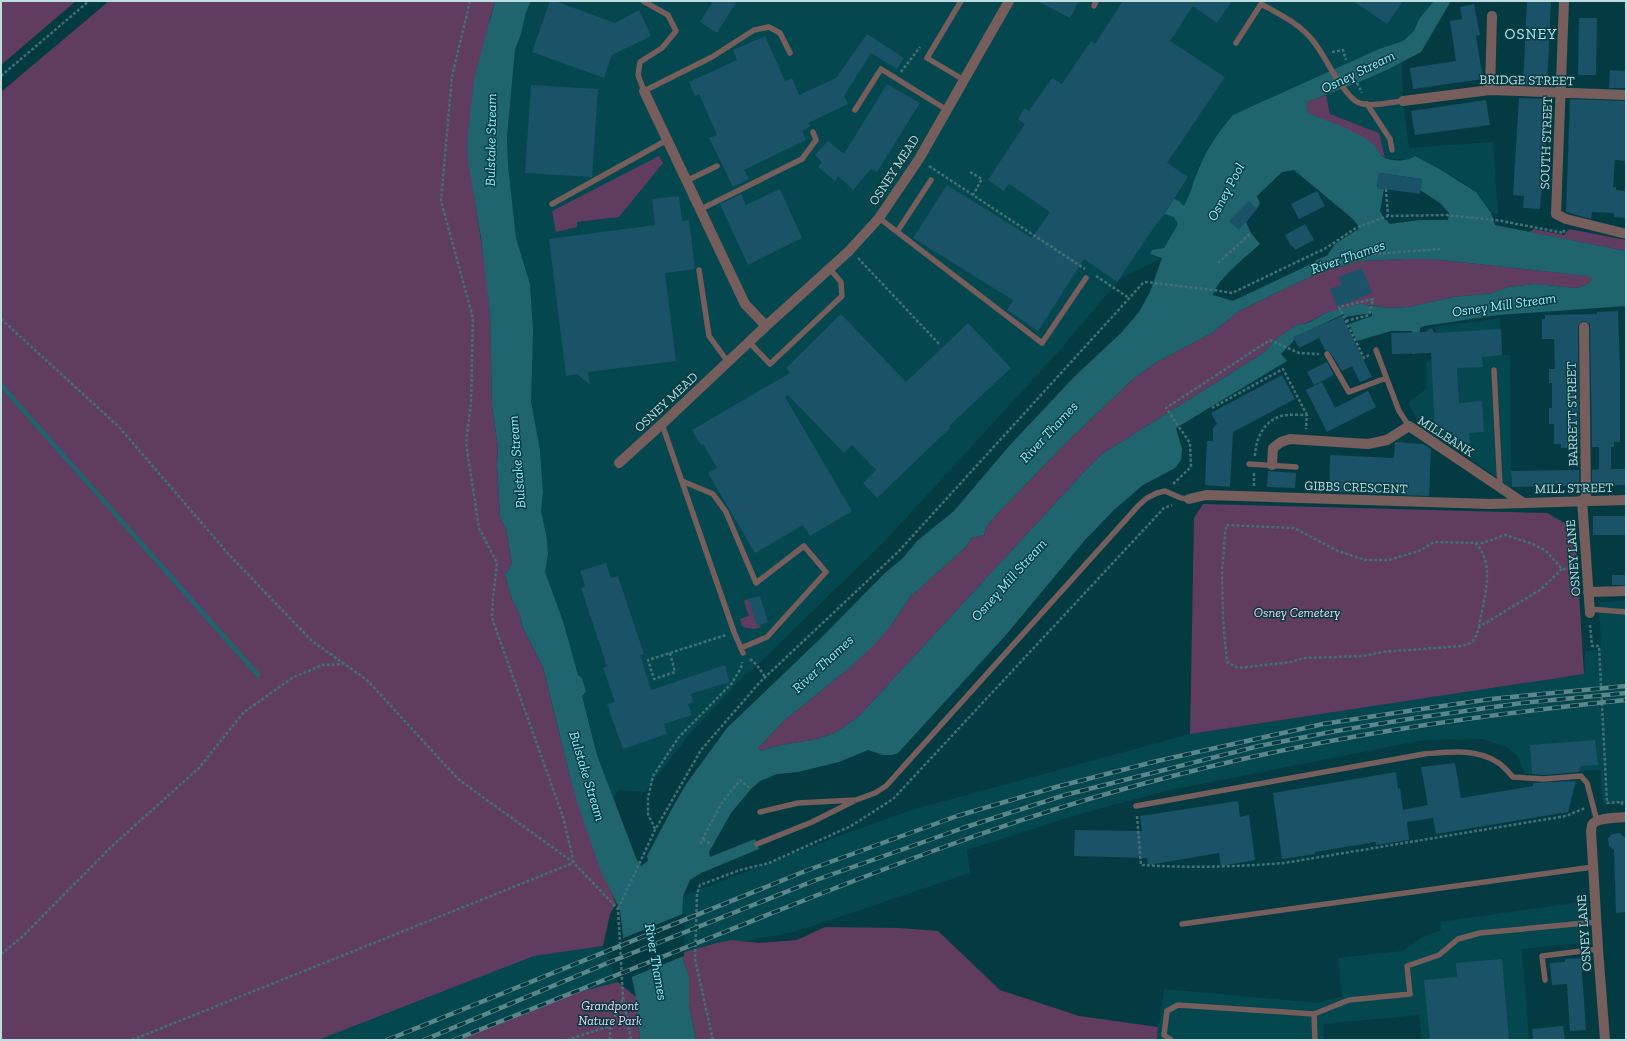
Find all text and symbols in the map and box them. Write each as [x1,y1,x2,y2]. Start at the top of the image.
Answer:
district label: OSNEY [1504,25,1558,43]
water label: Osney Stream [1318,47,1398,97]
street label: BRIDGE STREET [1479,72,1575,88]
water label: Bulstake Stream [482,93,500,187]
street label: SOUTH STREET [1537,96,1555,190]
street label: OSNEY MEAD [866,132,922,208]
water label: Osney Pool [1204,160,1248,224]
water label: River Thames [1309,236,1388,278]
water label: Osney Mill Stream [1451,289,1557,321]
street label: BARRETT STREET [1564,361,1580,467]
street label: OSNEY MEAD [631,369,701,435]
water label: River Thames [1016,398,1082,466]
street label: MILLBANK [1415,412,1477,460]
water label: Bulstake Stream [504,415,530,509]
street label: GIBBS CRESCENT [1304,478,1408,496]
street label: MILL STREET [1534,480,1614,496]
street label: OSNEY LANE [1563,519,1583,597]
water label: Osney Mill Stream [968,535,1050,625]
park label: Osney Cemetery [1254,605,1340,620]
water label: River Thames [789,631,857,697]
water label: Bulstake Stream [565,729,609,823]
street label: OSNEY LANE [1574,894,1594,972]
water label: River Thames [641,922,671,1002]
park label: Grandpont Nature Park [578,998,642,1028]

